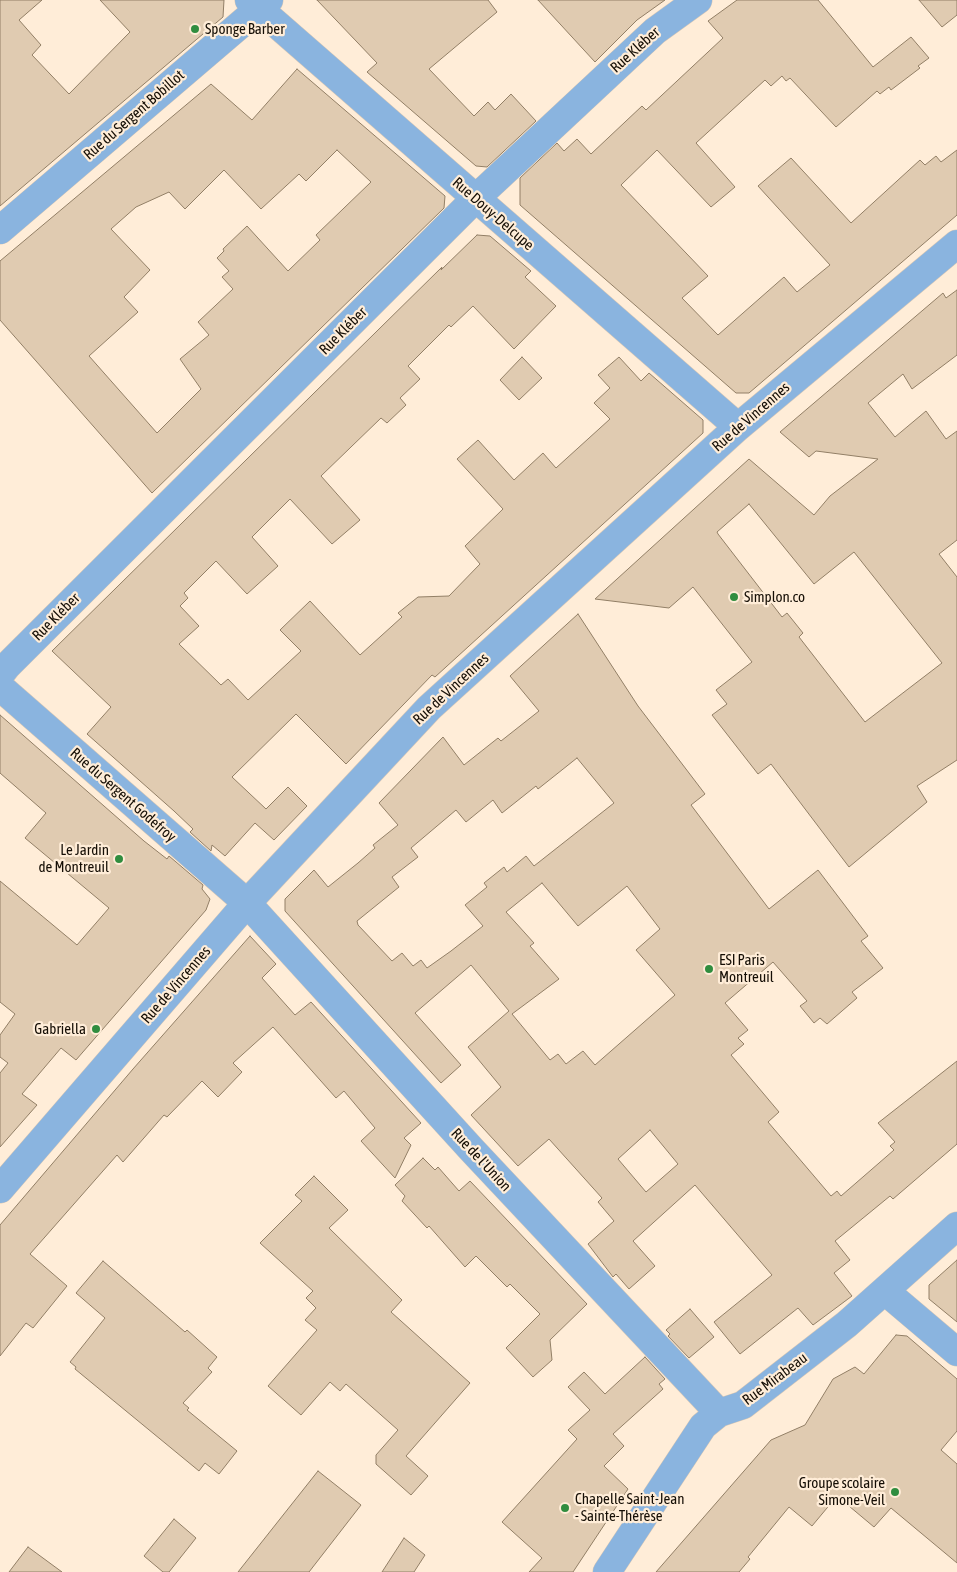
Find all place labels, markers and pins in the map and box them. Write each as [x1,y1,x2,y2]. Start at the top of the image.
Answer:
place label: Sponge Barber [205,20,285,38]
marker: Sponge Barber [189,23,201,35]
place label: Simplon.co [744,588,805,606]
marker: Simplon.co [728,591,740,603]
place label: Le Jardin de Montreuil [38,841,109,876]
marker: Le Jardin de Montreuil [113,853,125,865]
place label: ESI Paris Montreuil [719,951,774,986]
marker: ESI Paris Montreuil [703,963,715,975]
place label: Gabriella [34,1020,86,1038]
marker: Gabriella [90,1023,102,1035]
place label: Groupe scolaire Simone-Veil [799,1474,885,1509]
marker: Groupe scolaire Simone-Veil [889,1486,901,1498]
place label: Chapelle Saint-Jean - Sainte-Thérèse [575,1490,685,1525]
marker: Chapelle Saint-Jean - Sainte-Thérèse [559,1502,571,1514]

